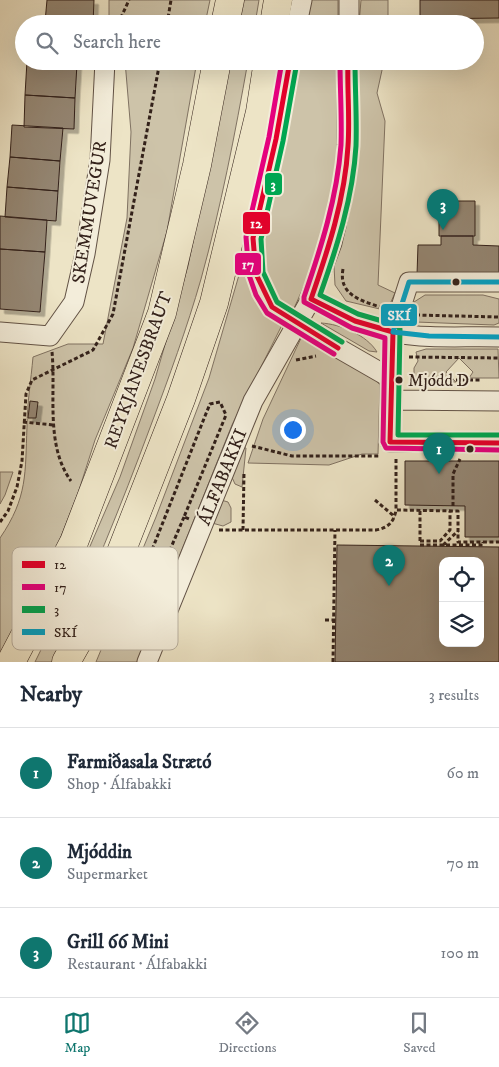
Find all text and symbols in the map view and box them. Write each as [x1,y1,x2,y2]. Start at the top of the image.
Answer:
search box [15,15,484,70]
icon: search [33,29,61,57]
text: Search here [73,31,161,54]
street label: SKEMMUVEGUR [68,139,112,285]
line badge: 3 [264,172,283,196]
text: 3 [270,176,276,194]
pin: 3 [427,189,459,230]
line badge: 12 [242,211,271,235]
text: 12 [250,215,263,233]
line badge: 17 [234,252,262,276]
text: 17 [242,256,254,274]
unlabelled marker [451,277,461,287]
street label: REYKJANESBRAUT [100,288,178,452]
line badge: SKÍ [380,303,418,327]
text: SKÍ [388,307,412,325]
place label: Mjódd D [408,370,469,392]
marker: Mjódd D [394,375,404,385]
your location [280,417,306,443]
street label: ÁLFABAKKI [193,426,252,529]
pin: 1 [423,433,455,474]
unlabelled marker [465,444,475,454]
pin: 2 [373,545,405,586]
legend [12,547,178,650]
text: 12 [54,556,66,574]
map controls [439,557,484,647]
button: locate [439,557,484,602]
text: 17 [54,579,67,597]
text: 3 [54,601,59,619]
button: layers [439,602,484,647]
text: SKÍ [54,624,78,642]
text: Nearby [20,682,82,708]
text: 3 results [429,685,479,705]
text: Farmiðasala Strætó [67,751,211,774]
text: 1 [33,763,39,783]
text: 60 m [447,763,479,783]
text: Shop · Álfabakki [67,774,171,794]
text: Mjóddin [67,841,132,864]
text: 2 [32,853,40,873]
text: 70 m [447,853,479,873]
text: Supermarket [67,864,148,884]
text: Grill 66 Mini [67,931,169,954]
text: 3 [33,943,39,963]
text: 100 m [441,943,479,963]
text: Restaurant · Álfabakki [67,954,207,974]
tab: Map [63,1009,91,1057]
tab: Directions [218,1009,276,1057]
tab: Saved [403,1009,436,1057]

